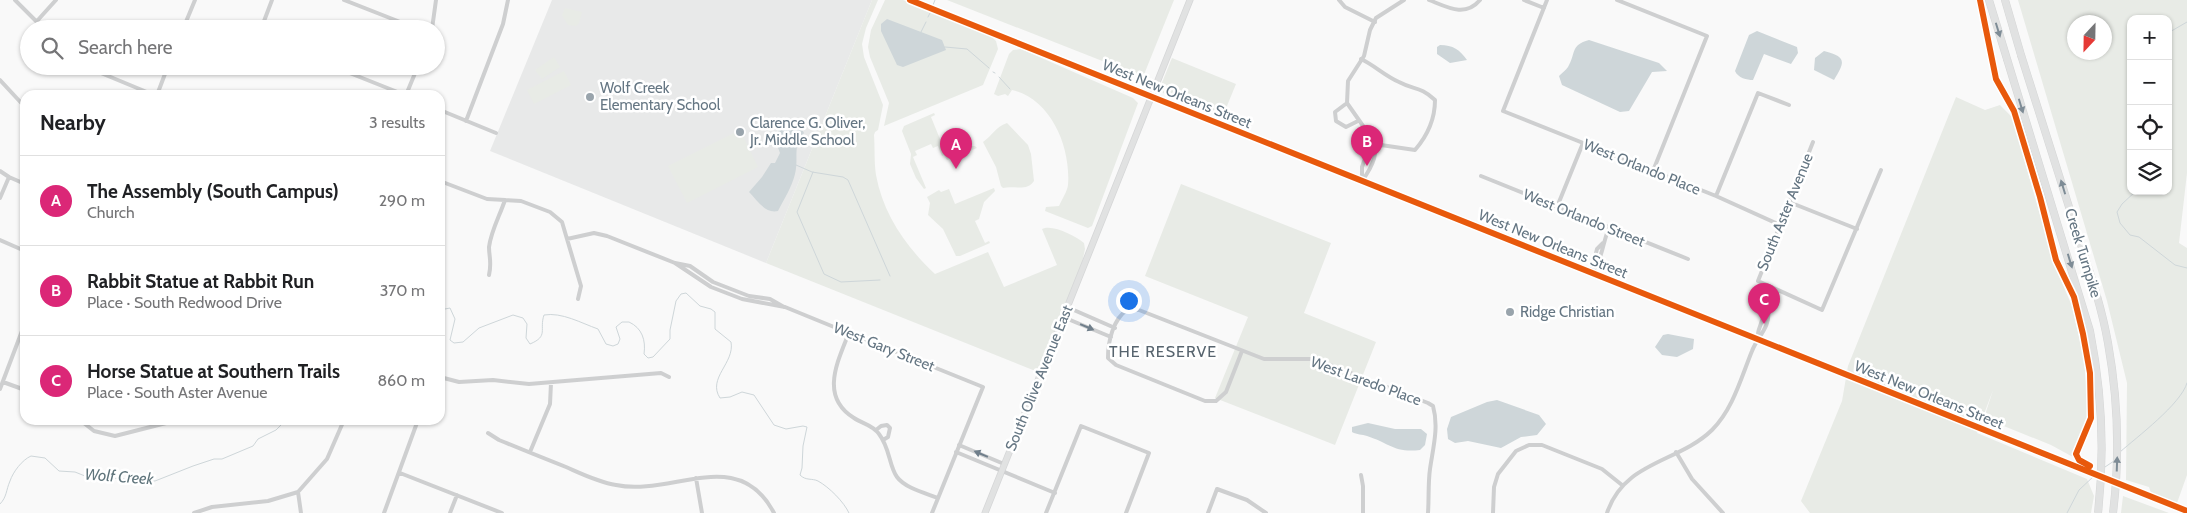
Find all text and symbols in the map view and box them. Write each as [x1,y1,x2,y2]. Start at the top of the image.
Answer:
north arrow [2067,15,2112,60]
map controls [2127,15,2172,195]
button: + [2127,15,2172,60]
search box [20,20,445,75]
one-way arrow [1995,22,2002,37]
icon: search [38,34,66,62]
text: Search here [78,36,172,59]
street label: West New Orleans Street [1100,56,1254,132]
button: − [2127,60,2172,105]
place label: Wolf Creek Elementary School [600,79,721,114]
marker: Wolf Creek Elementary School [584,91,596,103]
one-way arrow [2018,98,2026,113]
button: locate [2127,105,2172,150]
text: Nearby [40,110,106,135]
text: 3 results [369,113,425,132]
place label: Clarence G. Oliver, Jr. Middle School [749,114,866,149]
pin: B [1351,125,1383,166]
marker: Clarence G. Oliver, Jr. Middle School [734,126,746,138]
pin: A [940,128,972,169]
street label: West Orlando Place [1581,135,1704,199]
street label: South Aster Avenue [1753,150,1817,273]
button: layers [2127,150,2172,195]
one-way arrow [2058,179,2066,194]
text: The Assembly (South Campus) [87,180,339,203]
street label: West Orlando Street [1520,185,1648,251]
text: A [51,191,61,210]
text: 290 m [379,191,425,210]
text: Church [87,203,135,222]
street label: West New Orleans Street [1476,206,1630,282]
street label: Creek Turnpike [2061,206,2105,300]
one-way arrow [2067,253,2074,268]
text: Rabbit Statue at Rabbit Run [87,270,314,293]
text: B [51,281,61,300]
text: 370 m [380,281,425,300]
pin: C [1748,283,1780,324]
your location [1116,288,1142,314]
text: Place · South Redwood Drive [87,293,282,312]
street label: South Olive Avenue East [1002,302,1076,454]
place label: Ridge Christian [1520,303,1614,321]
marker: Ridge Christian [1504,306,1516,318]
street label: West Gary Street [831,319,937,375]
one-way arrow [1080,323,1094,331]
district label: THE RESERVE [1109,342,1217,361]
street label: West Laredo Place [1308,353,1424,409]
street label: West New Orleans Street [1852,357,2006,433]
text: Horse Statue at Southern Trails [87,360,340,383]
text: C [51,371,61,390]
text: 860 m [377,371,425,390]
text: Place · South Aster Avenue [87,383,267,402]
one-way arrow [974,450,988,458]
one-way arrow [2113,456,2121,472]
water label: Wolf Creek [84,465,155,488]

